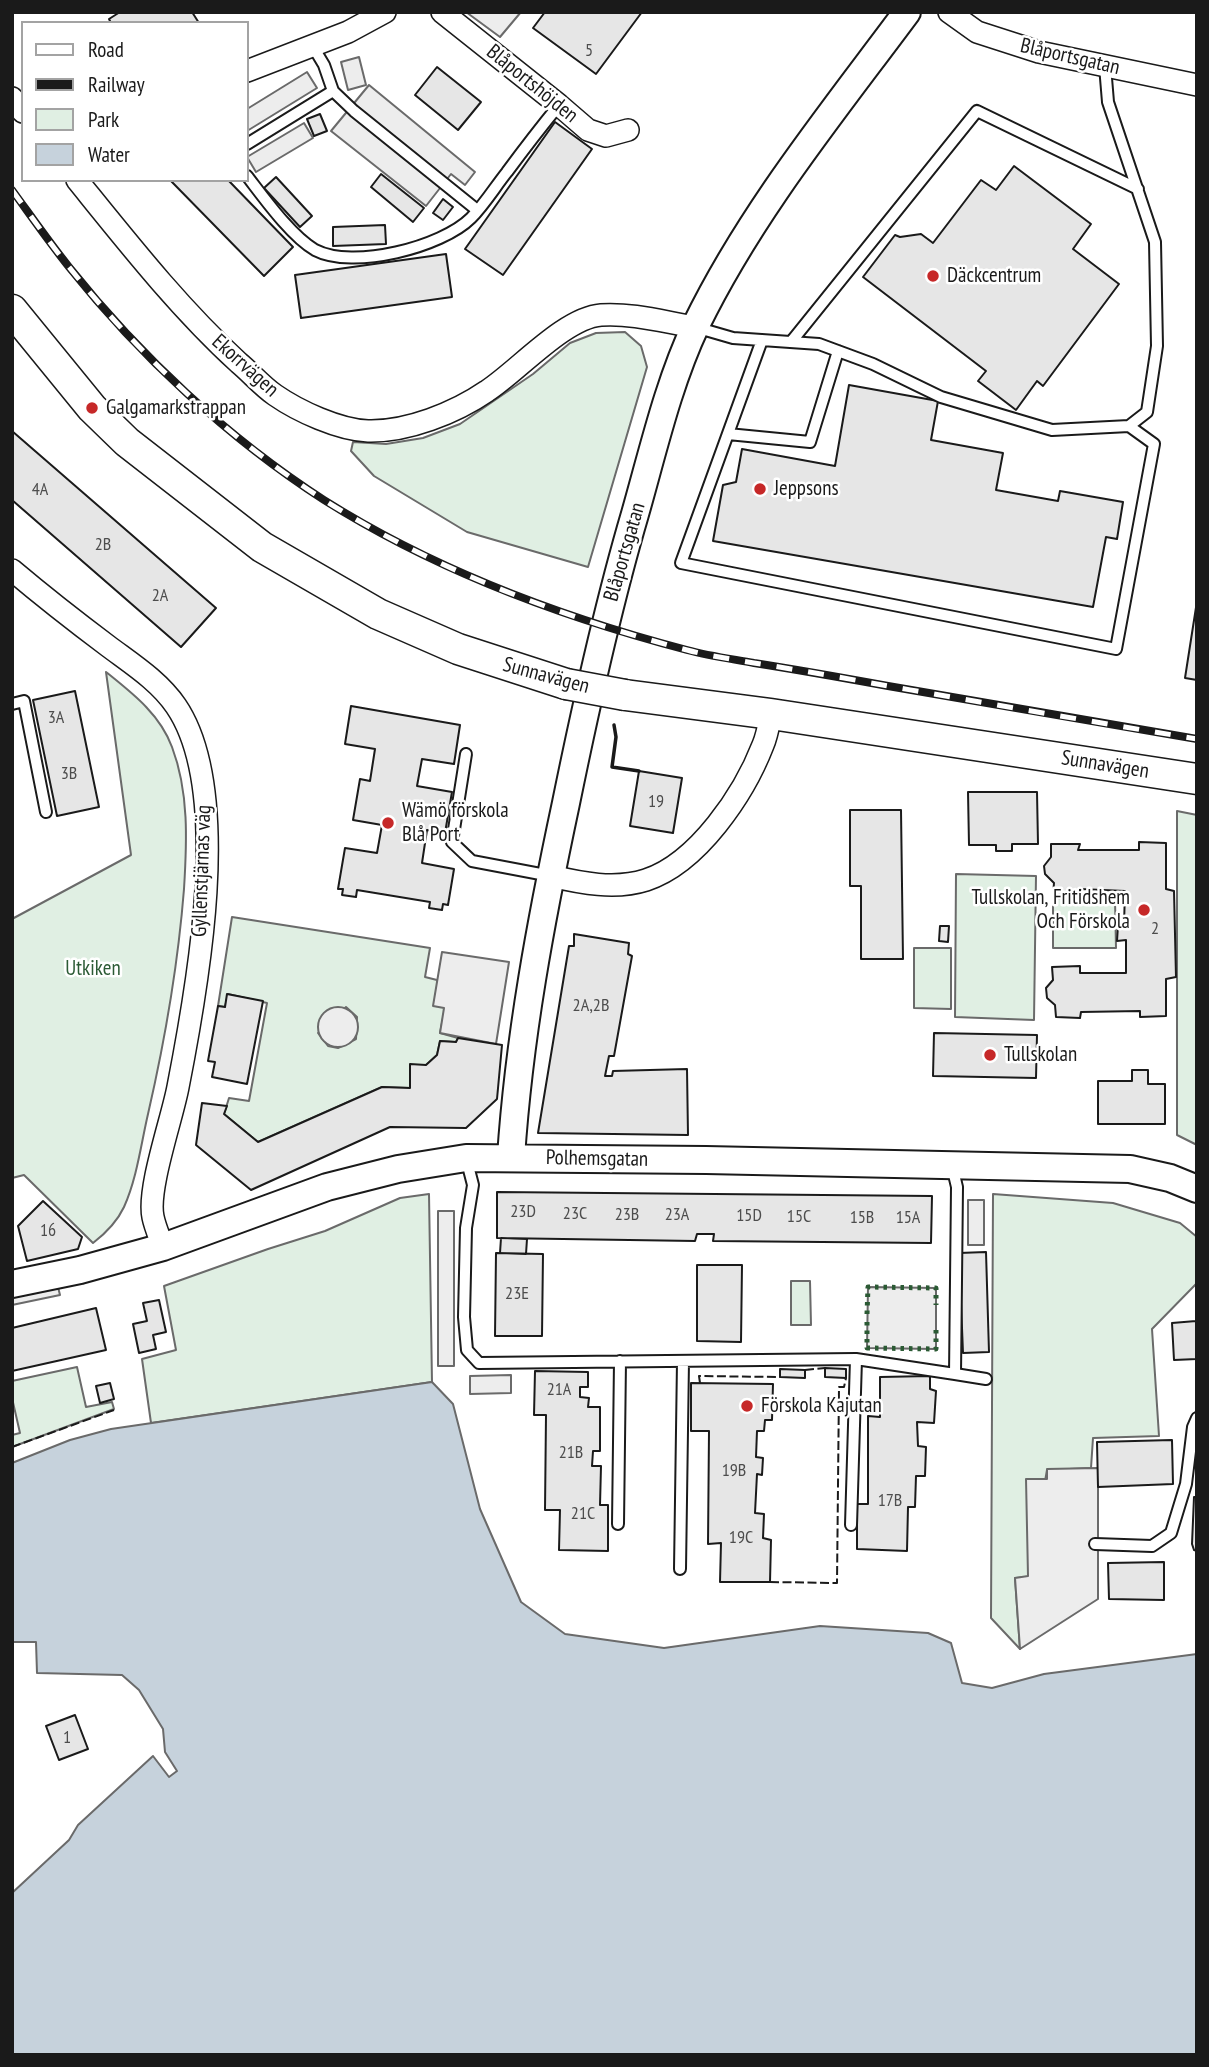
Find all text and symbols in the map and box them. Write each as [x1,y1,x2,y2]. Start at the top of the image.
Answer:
legend [21,21,248,182]
street label: Blåportsgatan [1018,33,1122,81]
text: Road [88,36,124,63]
street label: Blåportshöjden [481,39,583,129]
house number: 5 [585,40,593,62]
text: Railway [88,71,145,98]
text: Park [88,106,119,133]
text: Water [88,141,130,168]
place label: Däckcentrum [947,263,1041,289]
marker: Däckcentrum [925,268,941,284]
street label: Ekorrvägen [206,330,284,402]
place label: Galgamarkstrappan [106,395,246,421]
marker: Galgamarkstrappan [84,400,100,416]
place label: Jeppsons [774,476,838,502]
house number: 4A [32,479,48,501]
marker: Jeppsons [752,481,768,497]
street label: Blåportsgatan [599,500,651,604]
house number: 2B [95,534,111,556]
house number: 2A [152,585,168,607]
street label: Sunnavägen [500,652,592,700]
house number: 3A [48,707,64,729]
street label: Sunnavägen [1059,746,1151,784]
house number: 3B [61,763,77,785]
house number: 19 [648,791,664,813]
place label: Wämö förskola Blå Port [402,798,509,848]
street label: Gyllenstjärnas väg [187,804,217,938]
marker: Wämö förskola Blå Port [380,815,396,831]
place label: Tullskolan, Fritidshem Och Förskola [971,885,1130,935]
marker: Tullskolan, Fritidshem Och Förskola [1136,902,1152,918]
house number: 2 [1151,918,1159,940]
park label: Utkiken [65,956,121,982]
house number: 2A,2B [573,995,609,1017]
place label: Tullskolan [1004,1042,1077,1068]
marker: Tullskolan [982,1047,998,1063]
street label: Polhemsgatan [546,1146,648,1172]
house number: 23D [510,1201,536,1223]
house number: 23C [563,1203,587,1225]
house number: 23B [615,1204,639,1226]
house number: 23A [665,1204,689,1226]
house number: 15D [736,1205,762,1227]
house number: 15C [787,1206,811,1228]
house number: 15B [850,1207,874,1229]
house number: 15A [896,1207,920,1229]
house number: 16 [40,1220,56,1242]
house number: 23E [505,1283,529,1305]
house number: 21A [547,1379,571,1401]
place label: Förskola Kajutan [761,1393,882,1419]
marker: Förskola Kajutan [739,1398,755,1414]
house number: 21B [559,1442,583,1464]
house number: 19B [722,1460,746,1482]
house number: 17B [878,1490,902,1512]
house number: 21C [571,1503,595,1525]
house number: 19C [729,1527,753,1549]
house number: 1 [63,1727,71,1749]

